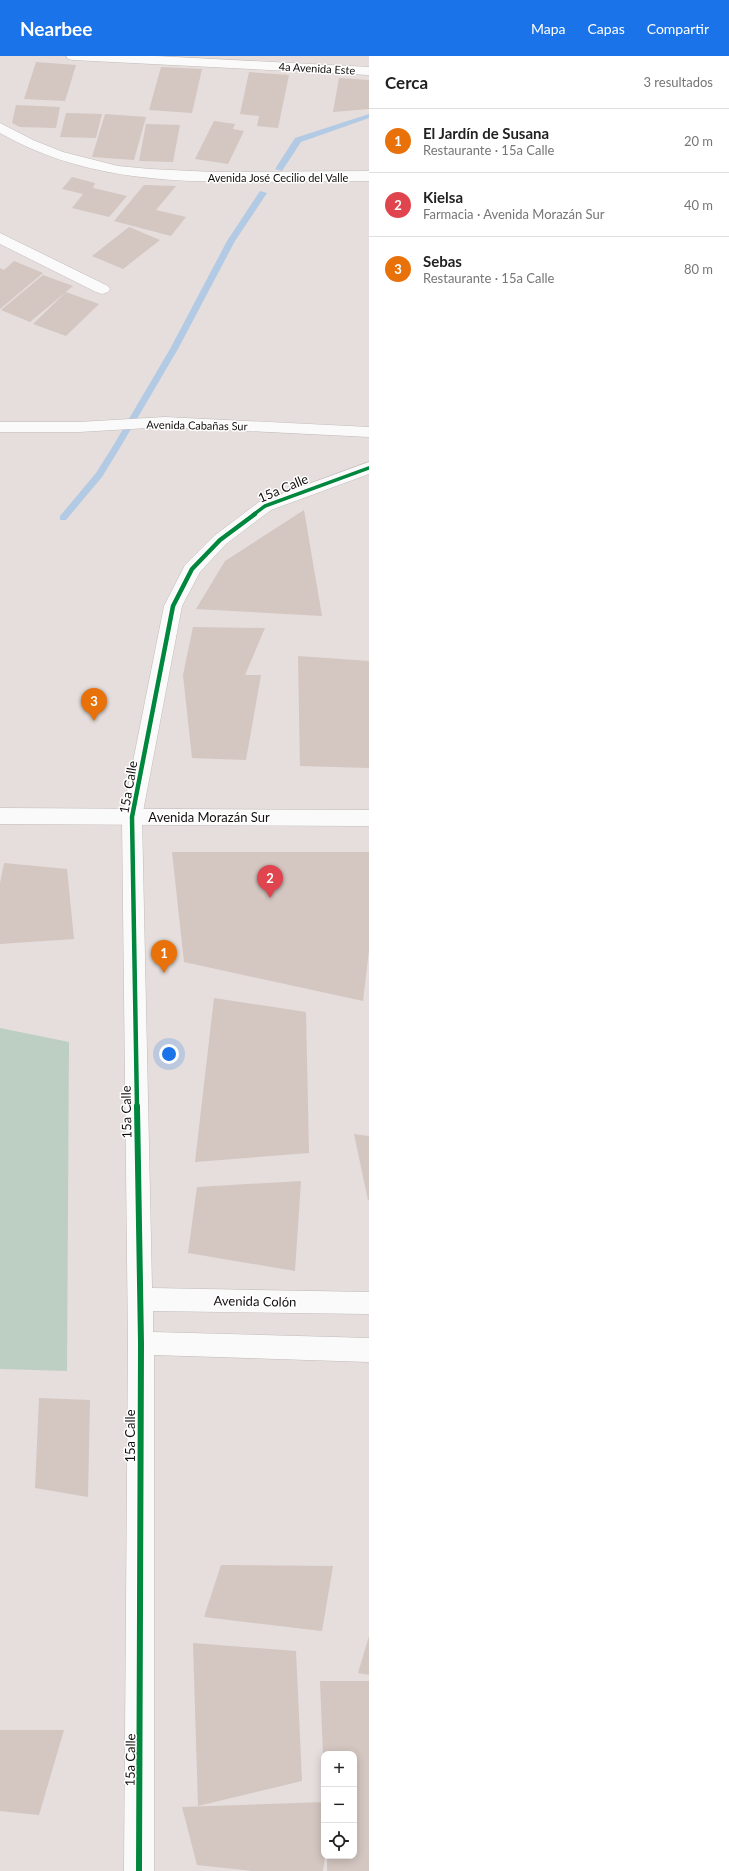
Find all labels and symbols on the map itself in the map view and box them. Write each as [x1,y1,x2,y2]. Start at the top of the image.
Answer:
street label: 4a Avenida Este [278,60,356,77]
street label: Avenida José Cecilio del Valle [208,171,349,184]
street label: Avenida Cabañas Sur [146,418,248,432]
street label: 15a Calle [255,470,311,506]
pin: 3 [81,688,107,721]
street label: 15a Calle [116,759,141,814]
street label: Avenida Morazán Sur [148,809,270,825]
pin: 2 [257,865,283,898]
pin: 1 [151,940,177,973]
your location [159,1044,179,1064]
street label: 15a Calle [118,1085,134,1139]
street label: Avenida Colón [213,1292,297,1310]
street label: 15a Calle [122,1409,138,1463]
street label: 15a Calle [122,1733,138,1787]

